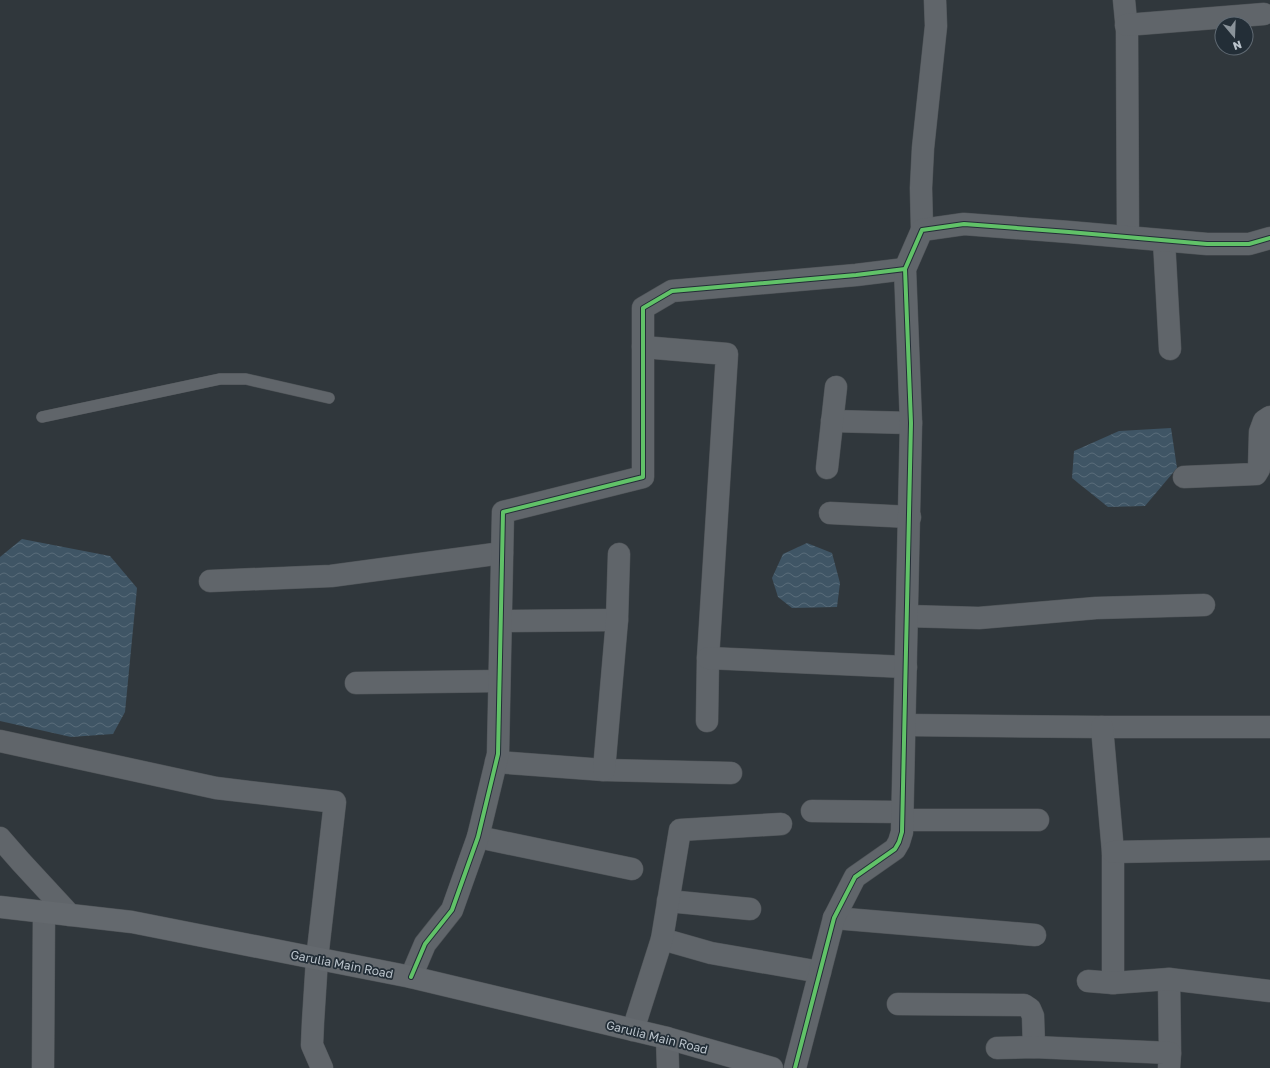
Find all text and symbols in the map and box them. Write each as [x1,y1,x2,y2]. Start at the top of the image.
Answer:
north arrow [1214,16,1254,56]
text: N [1231,38,1243,53]
street label: Garulia Main Road [289,947,395,981]
street label: Garulia Main Road [605,1017,709,1057]

